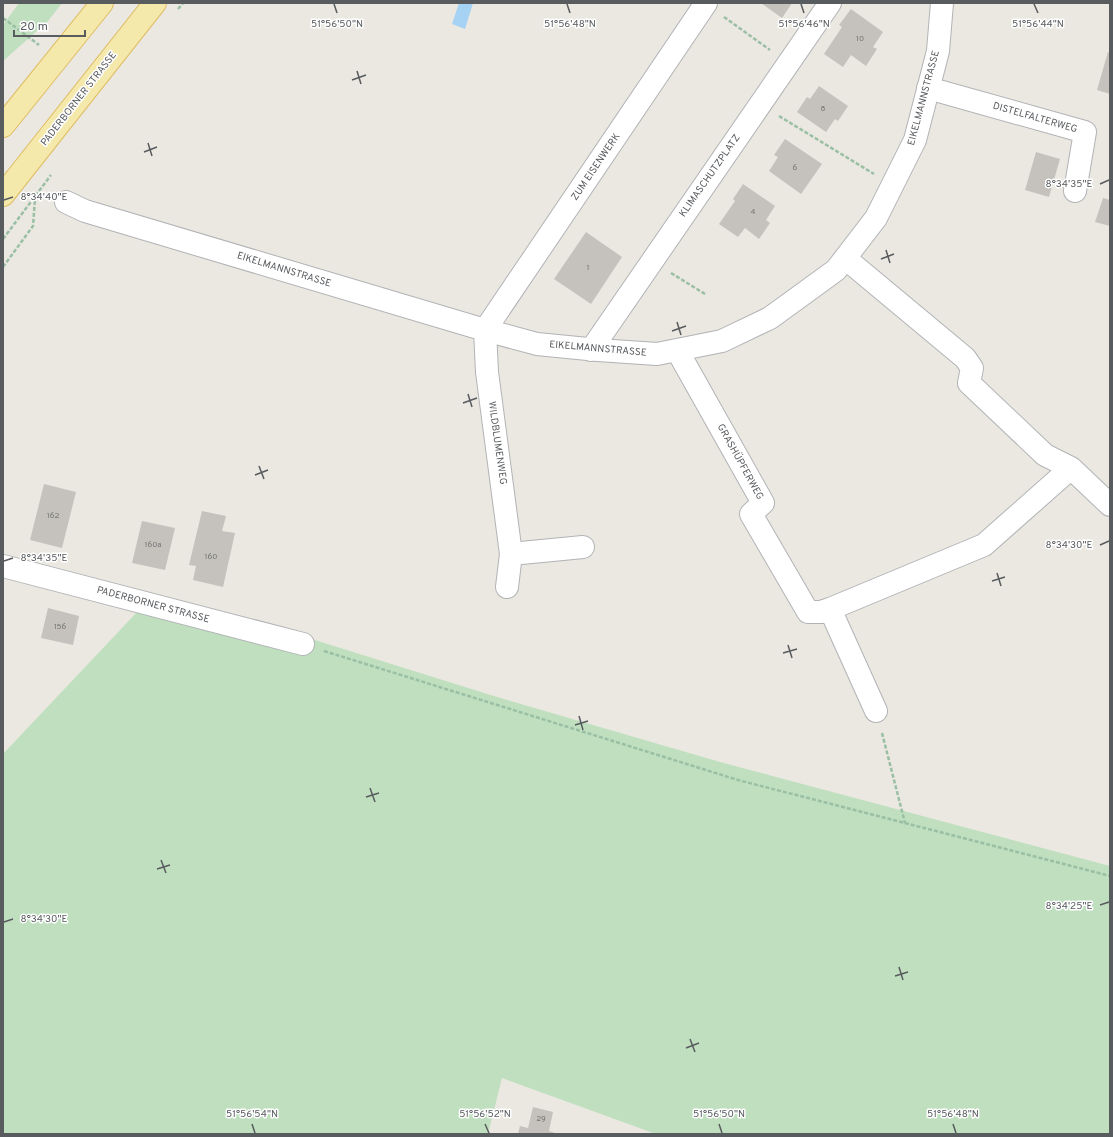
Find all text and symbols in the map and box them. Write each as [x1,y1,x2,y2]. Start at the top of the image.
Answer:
scale bar [14,12,85,38]
text: 51°56'50"N [311,18,363,31]
text: 51°56'48"N [544,18,596,31]
text: 51°56'46"N [778,18,830,31]
text: 51°56'44"N [1012,18,1064,31]
text: 20 m [20,19,48,35]
house number: 10 [856,34,864,44]
street label: PADERBORNER STRASSE [38,49,120,149]
street label: EIKELMANNSTRASSE [905,49,943,147]
street label: DISTELFALTERWEG [991,100,1079,136]
house number: 8 [821,104,826,114]
street label: ZUM EISENWERK [569,130,624,203]
street label: KLIMASCHUTZPLATZ [677,132,743,220]
house number: 6 [793,163,798,173]
text: 8°34'35"E [1046,178,1092,191]
text: 8°34'40"E [20,191,68,204]
house number: 4 [751,207,756,217]
street label: EIKELMANNSTRASSE [235,249,333,291]
house number: 1 [587,263,589,273]
street label: EIKELMANNSTRASSE [549,338,647,360]
street label: WILDBLUMENWEG [485,400,509,486]
street label: GRASHÜPFERWEG [714,422,766,502]
house number: 162 [47,511,59,521]
text: 8°34'30"E [1046,539,1092,552]
house number: 160a [144,540,162,550]
text: 8°34'35"E [21,552,67,565]
house number: 160 [205,552,217,562]
street label: PADERBORNER STRASSE [95,584,211,626]
house number: 156 [54,622,67,632]
text: 8°34'25"E [1046,900,1092,913]
text: 8°34'30"E [21,913,67,926]
text: 51°56'54"N [226,1108,278,1121]
text: 51°56'52"N [459,1108,511,1121]
text: 51°56'50"N [693,1108,745,1121]
text: 51°56'48"N [927,1108,979,1121]
house number: 29 [536,1114,546,1124]

